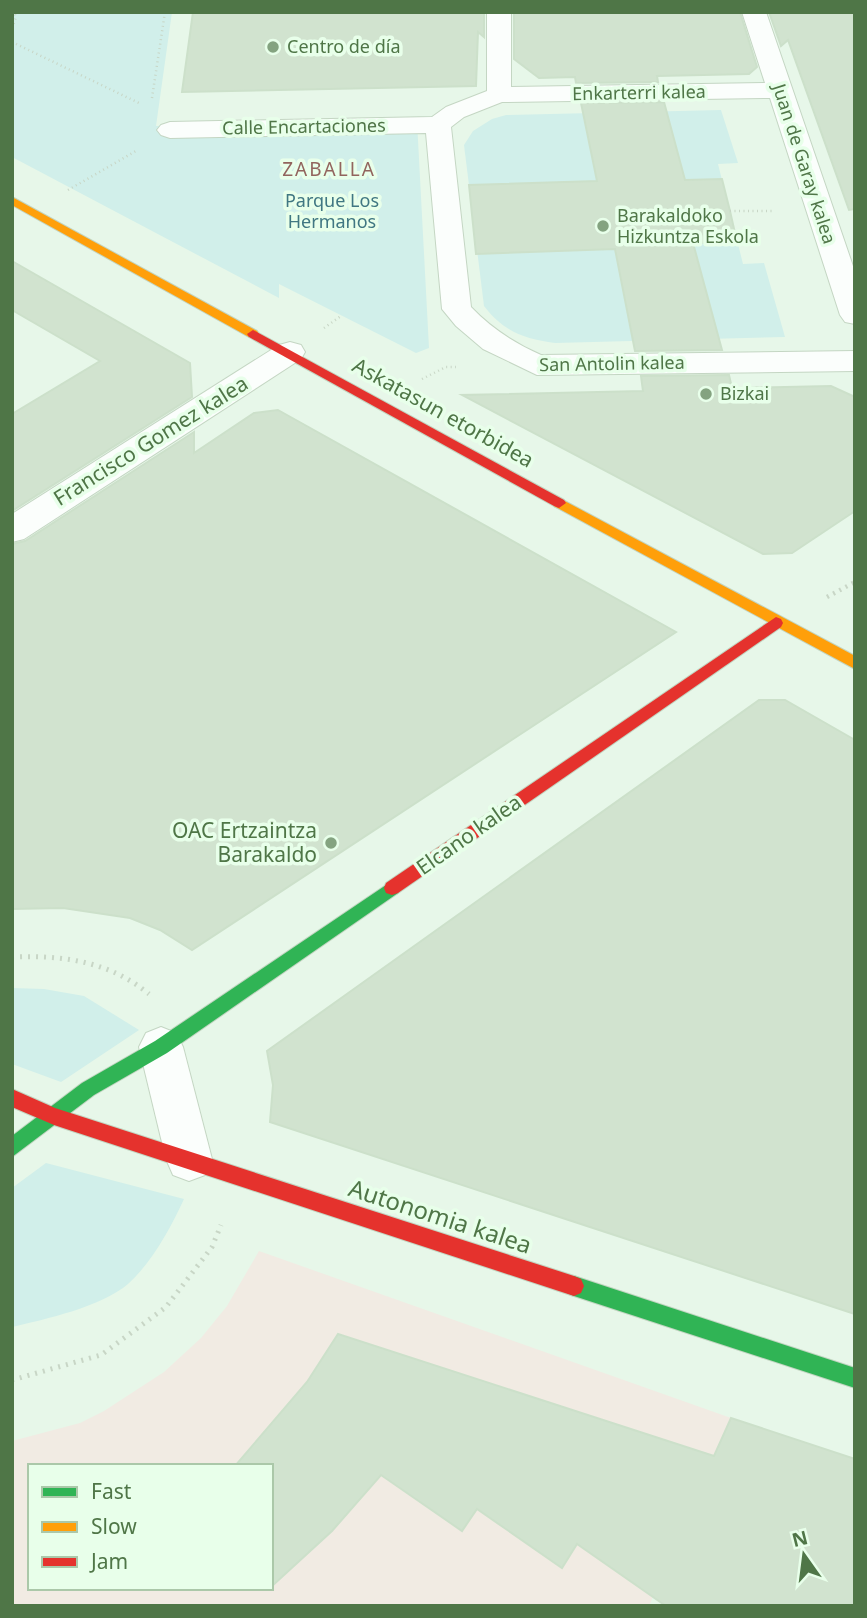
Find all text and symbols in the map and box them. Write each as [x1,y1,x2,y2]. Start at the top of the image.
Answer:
place label: Centro de día [287,34,401,58]
marker: Centro de día [265,39,281,55]
street label: Enkarterri kalea [572,79,706,105]
street label: Juan de Garay kalea [767,79,842,247]
street label: Calle Encartaciones [222,113,386,139]
district label: ZABALLA [282,156,376,182]
park label: Parque Los Hermanos [285,188,379,233]
place label: Barakaldoko Hizkuntza Eskola [617,203,759,248]
marker: Barakaldoko Hizkuntza Eskola [595,218,611,234]
street label: San Antolin kalea [539,350,685,376]
street label: Askatasun etorbidea [348,351,539,474]
street label: Francisco Gomez kalea [48,369,253,511]
place label: Bizkai [720,381,769,405]
marker: Bizkai [698,386,714,402]
street label: Elcano kalea [410,788,526,881]
place label: OAC Ertzaintza Barakaldo [172,816,317,868]
marker: OAC Ertzaintza Barakaldo [323,835,339,851]
street label: Autonomia kalea [345,1170,536,1261]
legend [28,1464,273,1590]
text: Fast [91,1477,132,1505]
text: Slow [91,1512,137,1540]
north arrow [769,1520,839,1590]
text: N [789,1524,811,1553]
text: Jam [89,1547,128,1575]

